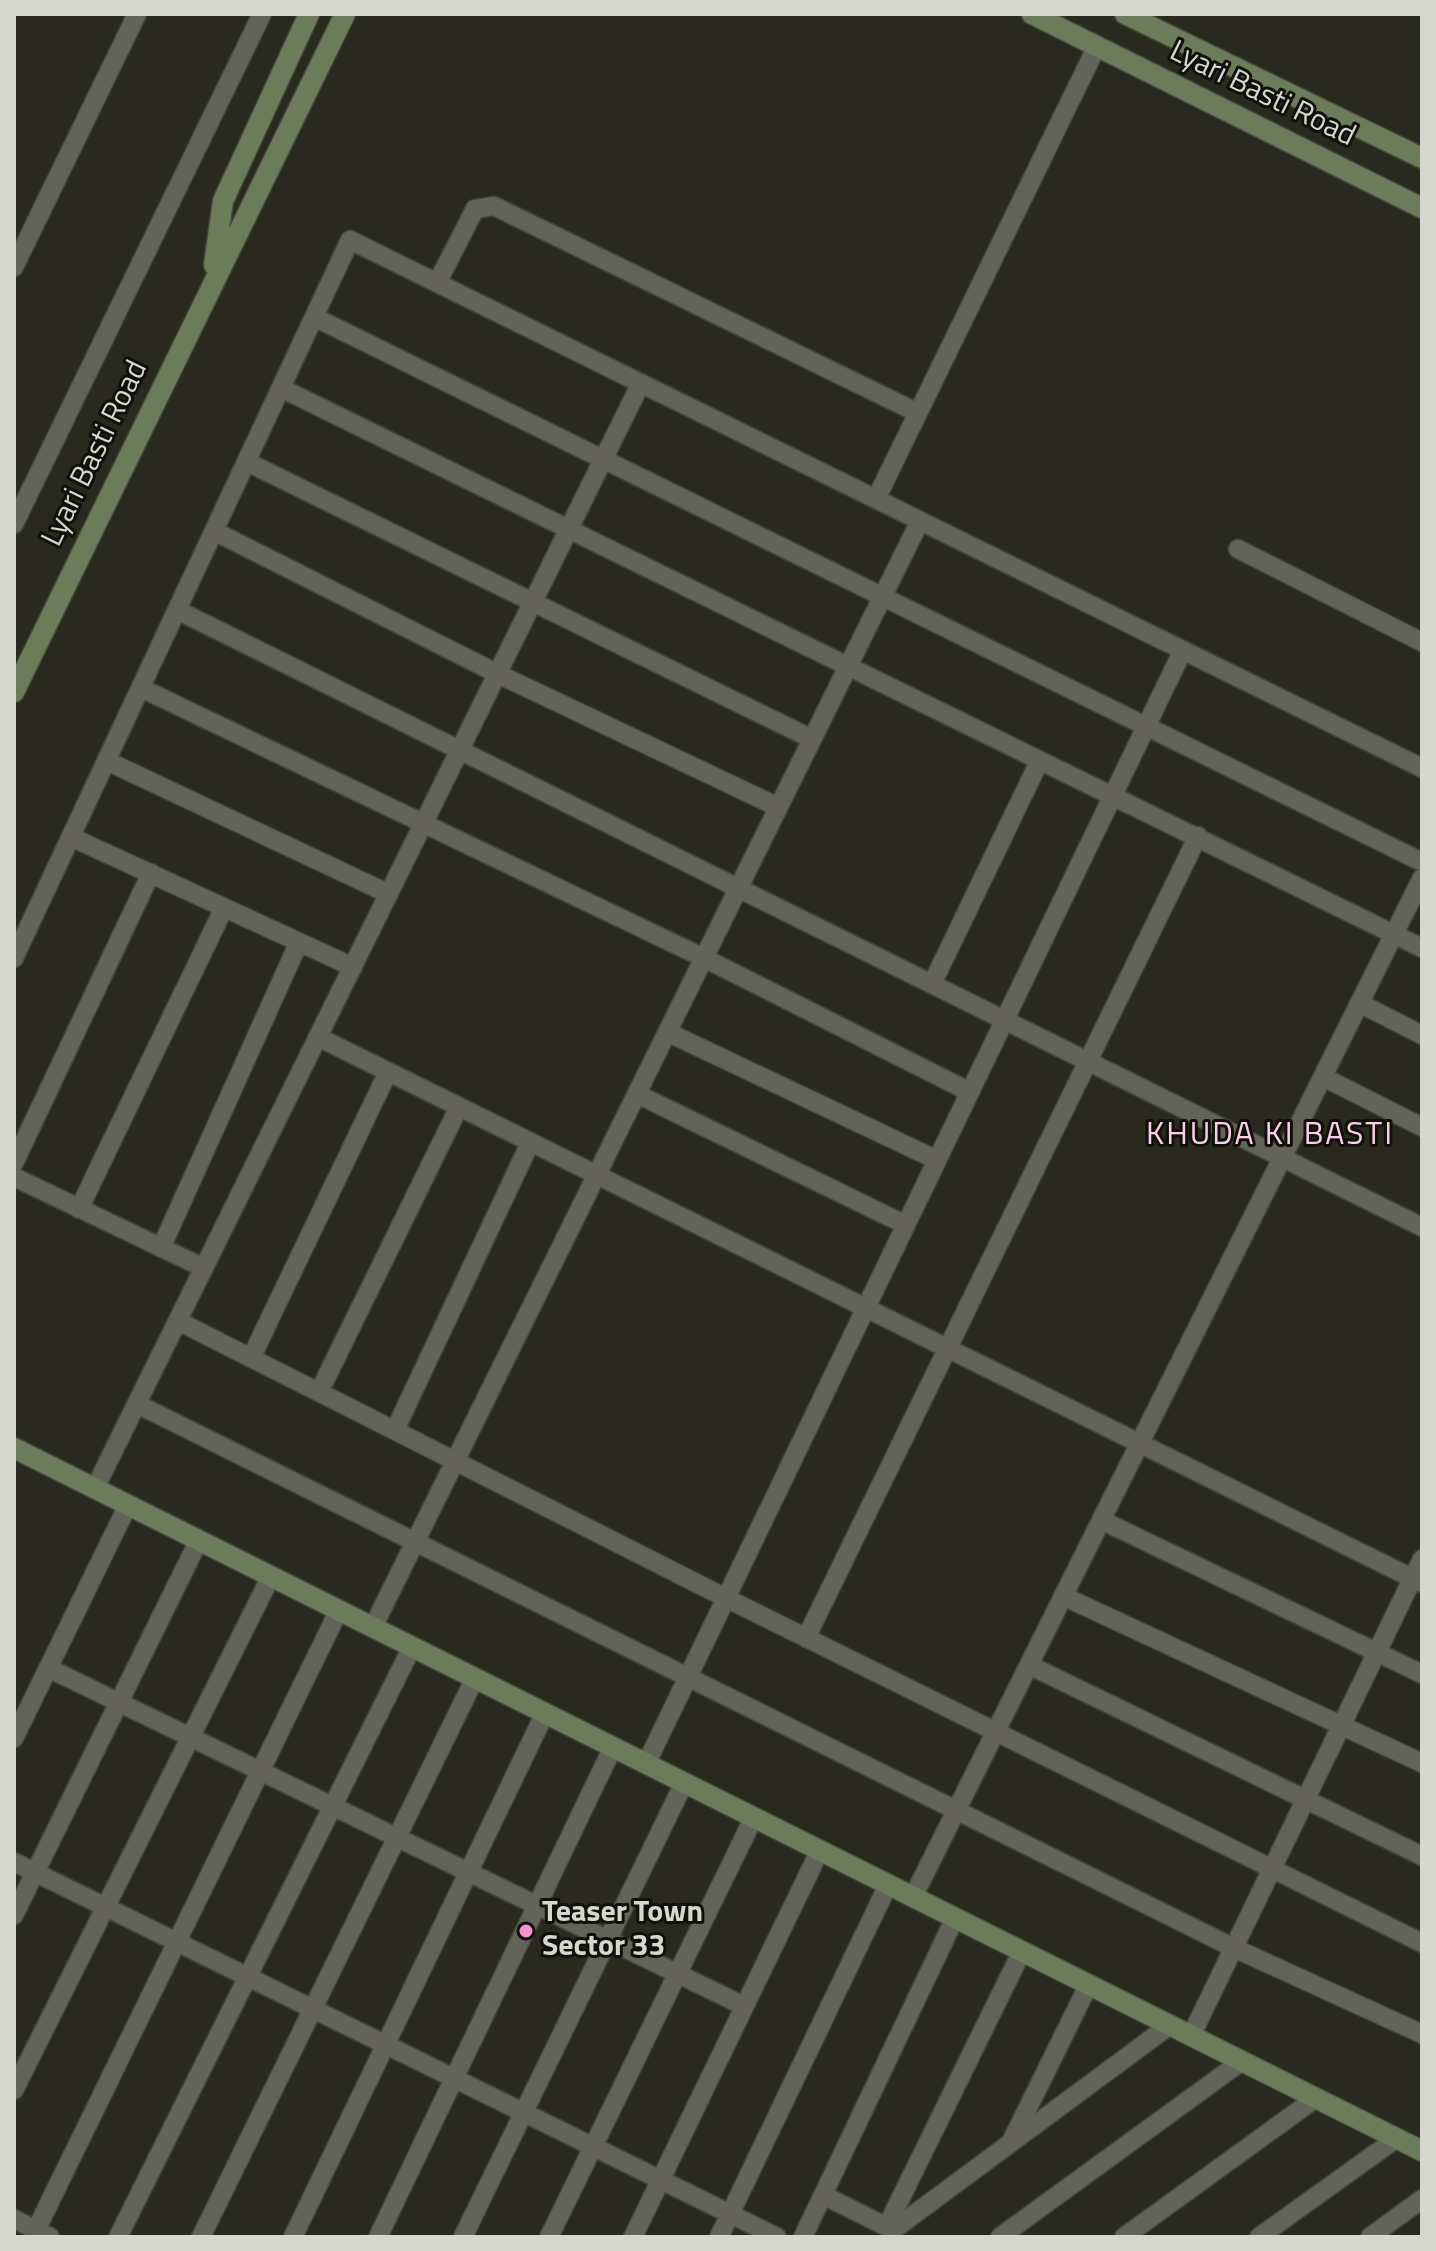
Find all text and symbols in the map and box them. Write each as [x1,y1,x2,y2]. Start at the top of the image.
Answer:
street label: Lyari Basti Road [1163,35,1361,155]
street label: Lyari Basti Road [36,355,156,553]
district label: KHUDA KI BASTI [1146,1117,1394,1155]
place label: Teaser Town Sector 33 [542,1896,703,1966]
marker: Teaser Town Sector 33 [517,1922,535,1940]

